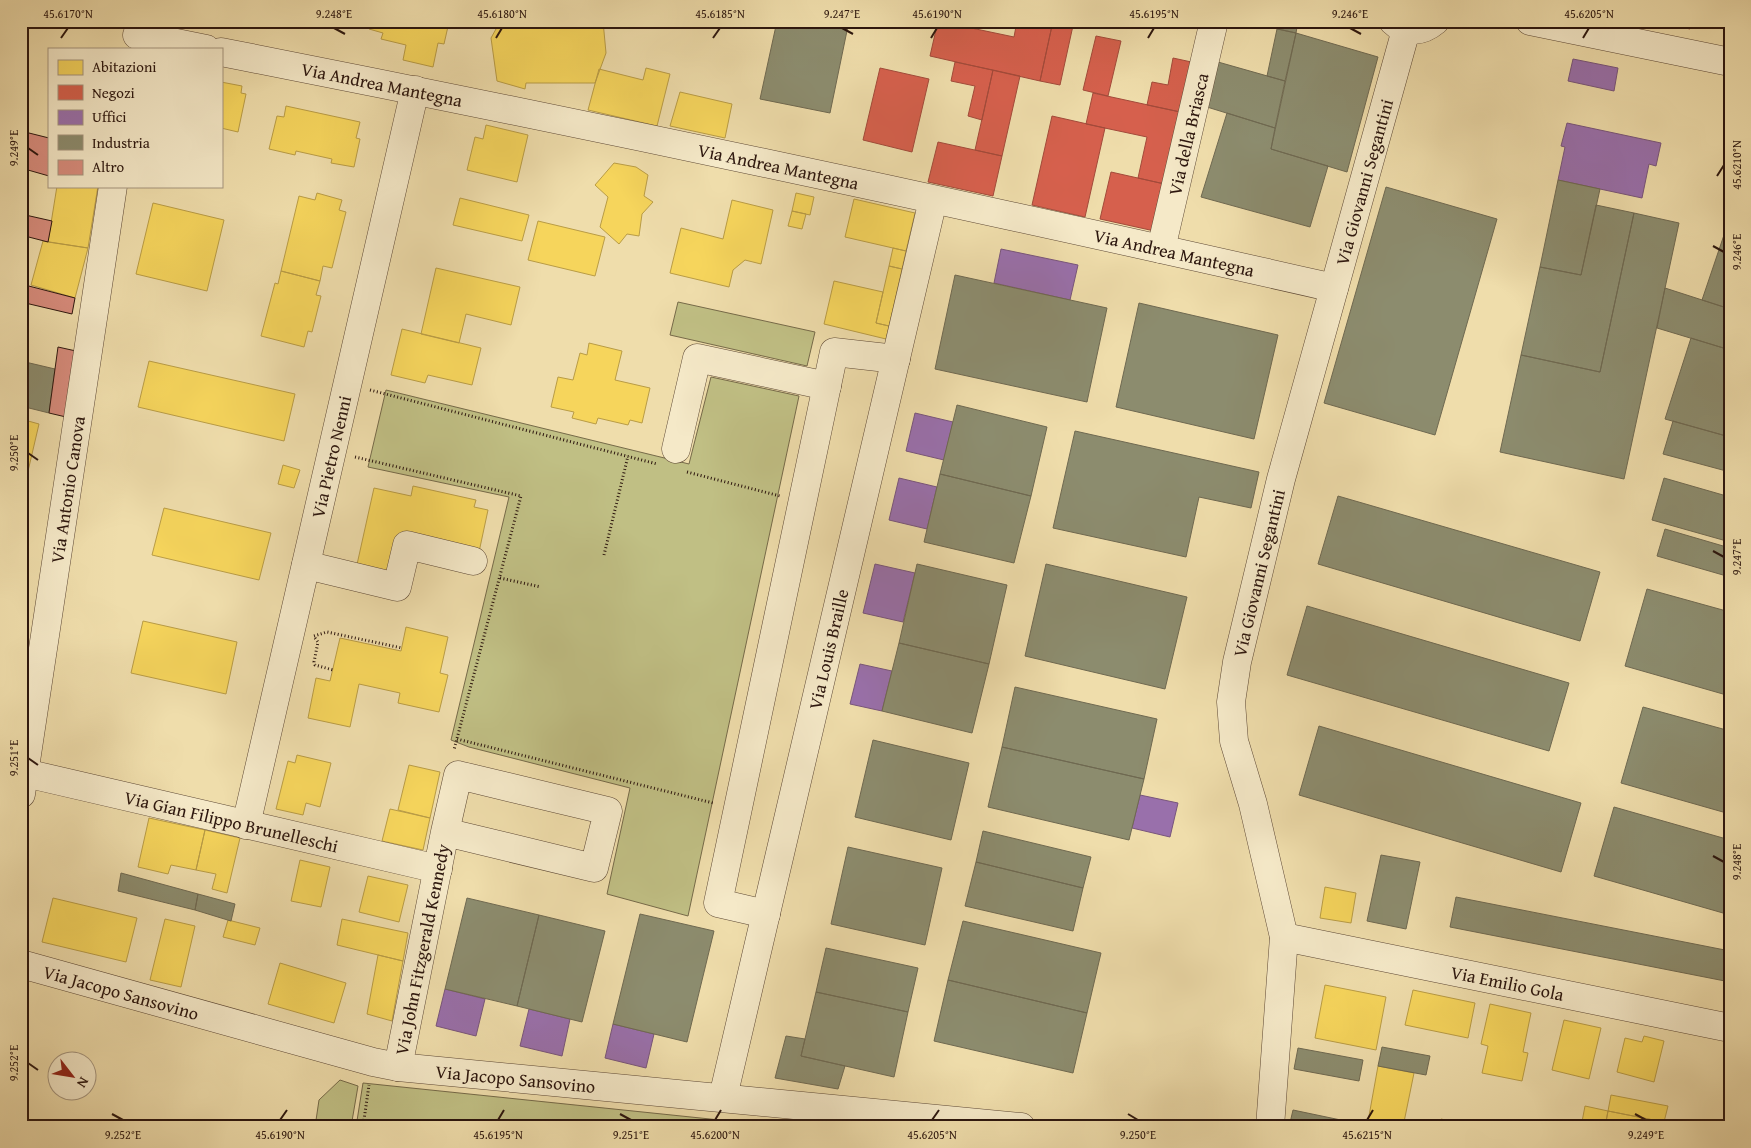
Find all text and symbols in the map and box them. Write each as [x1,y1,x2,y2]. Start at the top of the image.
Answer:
text: 45.6170°N [43,5,93,22]
text: 9.248°E [316,5,352,22]
text: 45.6180°N [477,5,527,22]
text: 45.6185°N [695,5,745,22]
text: 9.247°E [824,5,860,22]
text: 45.6190°N [912,5,962,22]
text: 45.6195°N [1129,5,1179,22]
text: 9.246°E [1332,5,1368,22]
text: 45.6205°N [1564,5,1614,22]
legend [48,48,222,188]
street label: Via Andrea Mantegna [299,55,465,114]
text: Abitazioni [92,56,157,77]
street label: Via della Briasca [1160,70,1215,198]
text: Negozi [92,82,135,103]
street label: Via Giovanni Segantini [1328,96,1400,268]
text: Uffici [92,106,127,127]
text: 9.249°E [5,130,22,166]
text: Industria [92,132,150,153]
street label: Via Andrea Mantegna [696,136,862,196]
text: 45.6210°N [1728,140,1745,190]
text: Altro [92,156,125,177]
street label: Via Andrea Mantegna [1091,221,1258,283]
text: 9.246°E [1728,234,1745,270]
street label: Via Pietro Nenni [304,393,358,520]
street label: Via Antonio Canova [43,413,92,565]
text: 9.250°E [5,435,22,471]
street label: Via Giovanni Segantini [1225,486,1292,660]
text: 9.247°E [1728,539,1745,575]
street label: Via Louis Braille [801,586,855,712]
text: 9.251°E [5,740,22,776]
street label: Via Gian Filippo Brunelleschi [122,783,341,859]
street label: Via John Fitzgerald Kennedy [387,841,456,1057]
text: 9.248°E [1728,844,1745,880]
street label: Via Jacopo Sansovino [40,957,202,1026]
street label: Via Emilio Gola [1448,958,1567,1007]
text: 9.252°E [5,1045,22,1081]
north arrow [48,1050,98,1100]
street label: Via Jacopo Sansovino [434,1057,597,1099]
text: N [72,1074,94,1092]
text: 9.252°E [105,1126,141,1143]
text: 45.6190°N [255,1126,305,1143]
text: 45.6195°N [473,1126,523,1143]
text: 9.251°E [613,1126,649,1143]
text: 45.6200°N [690,1126,740,1143]
text: 45.6205°N [907,1126,957,1143]
text: 9.250°E [1120,1126,1156,1143]
text: 45.6215°N [1342,1126,1392,1143]
text: 9.249°E [1628,1126,1664,1143]

